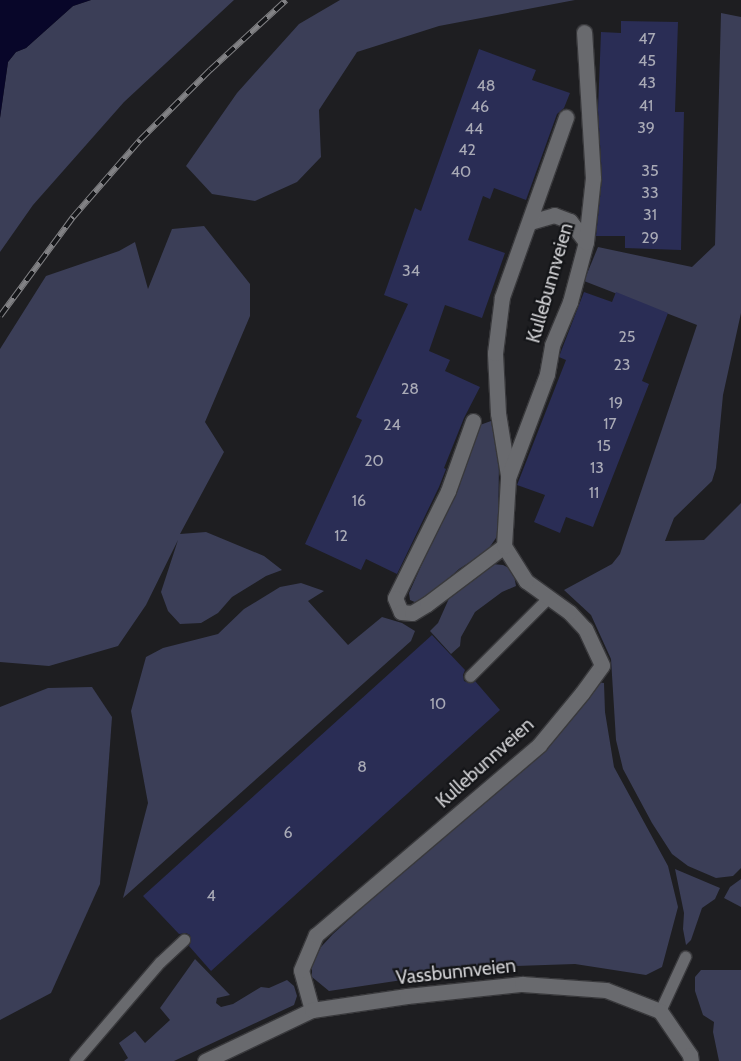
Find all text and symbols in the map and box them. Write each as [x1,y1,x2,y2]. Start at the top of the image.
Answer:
house number: 47 [638,29,656,49]
house number: 45 [638,51,656,71]
house number: 43 [638,73,656,93]
house number: 48 [477,76,495,96]
house number: 41 [639,96,653,116]
house number: 46 [471,97,489,117]
house number: 39 [637,118,655,138]
house number: 44 [465,119,483,139]
house number: 42 [458,140,476,160]
house number: 35 [641,161,659,181]
house number: 40 [451,162,471,182]
house number: 33 [641,183,659,203]
house number: 31 [643,205,657,225]
street label: Kullebunnveien [522,220,578,346]
house number: 29 [641,228,659,248]
house number: 34 [402,261,420,281]
house number: 25 [618,327,636,347]
house number: 23 [613,355,631,375]
house number: 28 [401,379,419,399]
house number: 19 [609,393,623,413]
house number: 17 [603,414,617,434]
house number: 24 [383,415,401,435]
house number: 15 [597,436,611,456]
house number: 20 [364,451,384,471]
house number: 13 [590,458,604,478]
house number: 11 [589,483,599,503]
house number: 16 [352,491,366,511]
house number: 12 [334,526,348,546]
house number: 10 [430,694,446,714]
street label: Kullebunnveien [431,713,539,813]
house number: 8 [357,757,367,777]
house number: 6 [283,823,293,843]
house number: 4 [206,886,216,906]
street label: Vassbunnveien [395,954,517,990]

